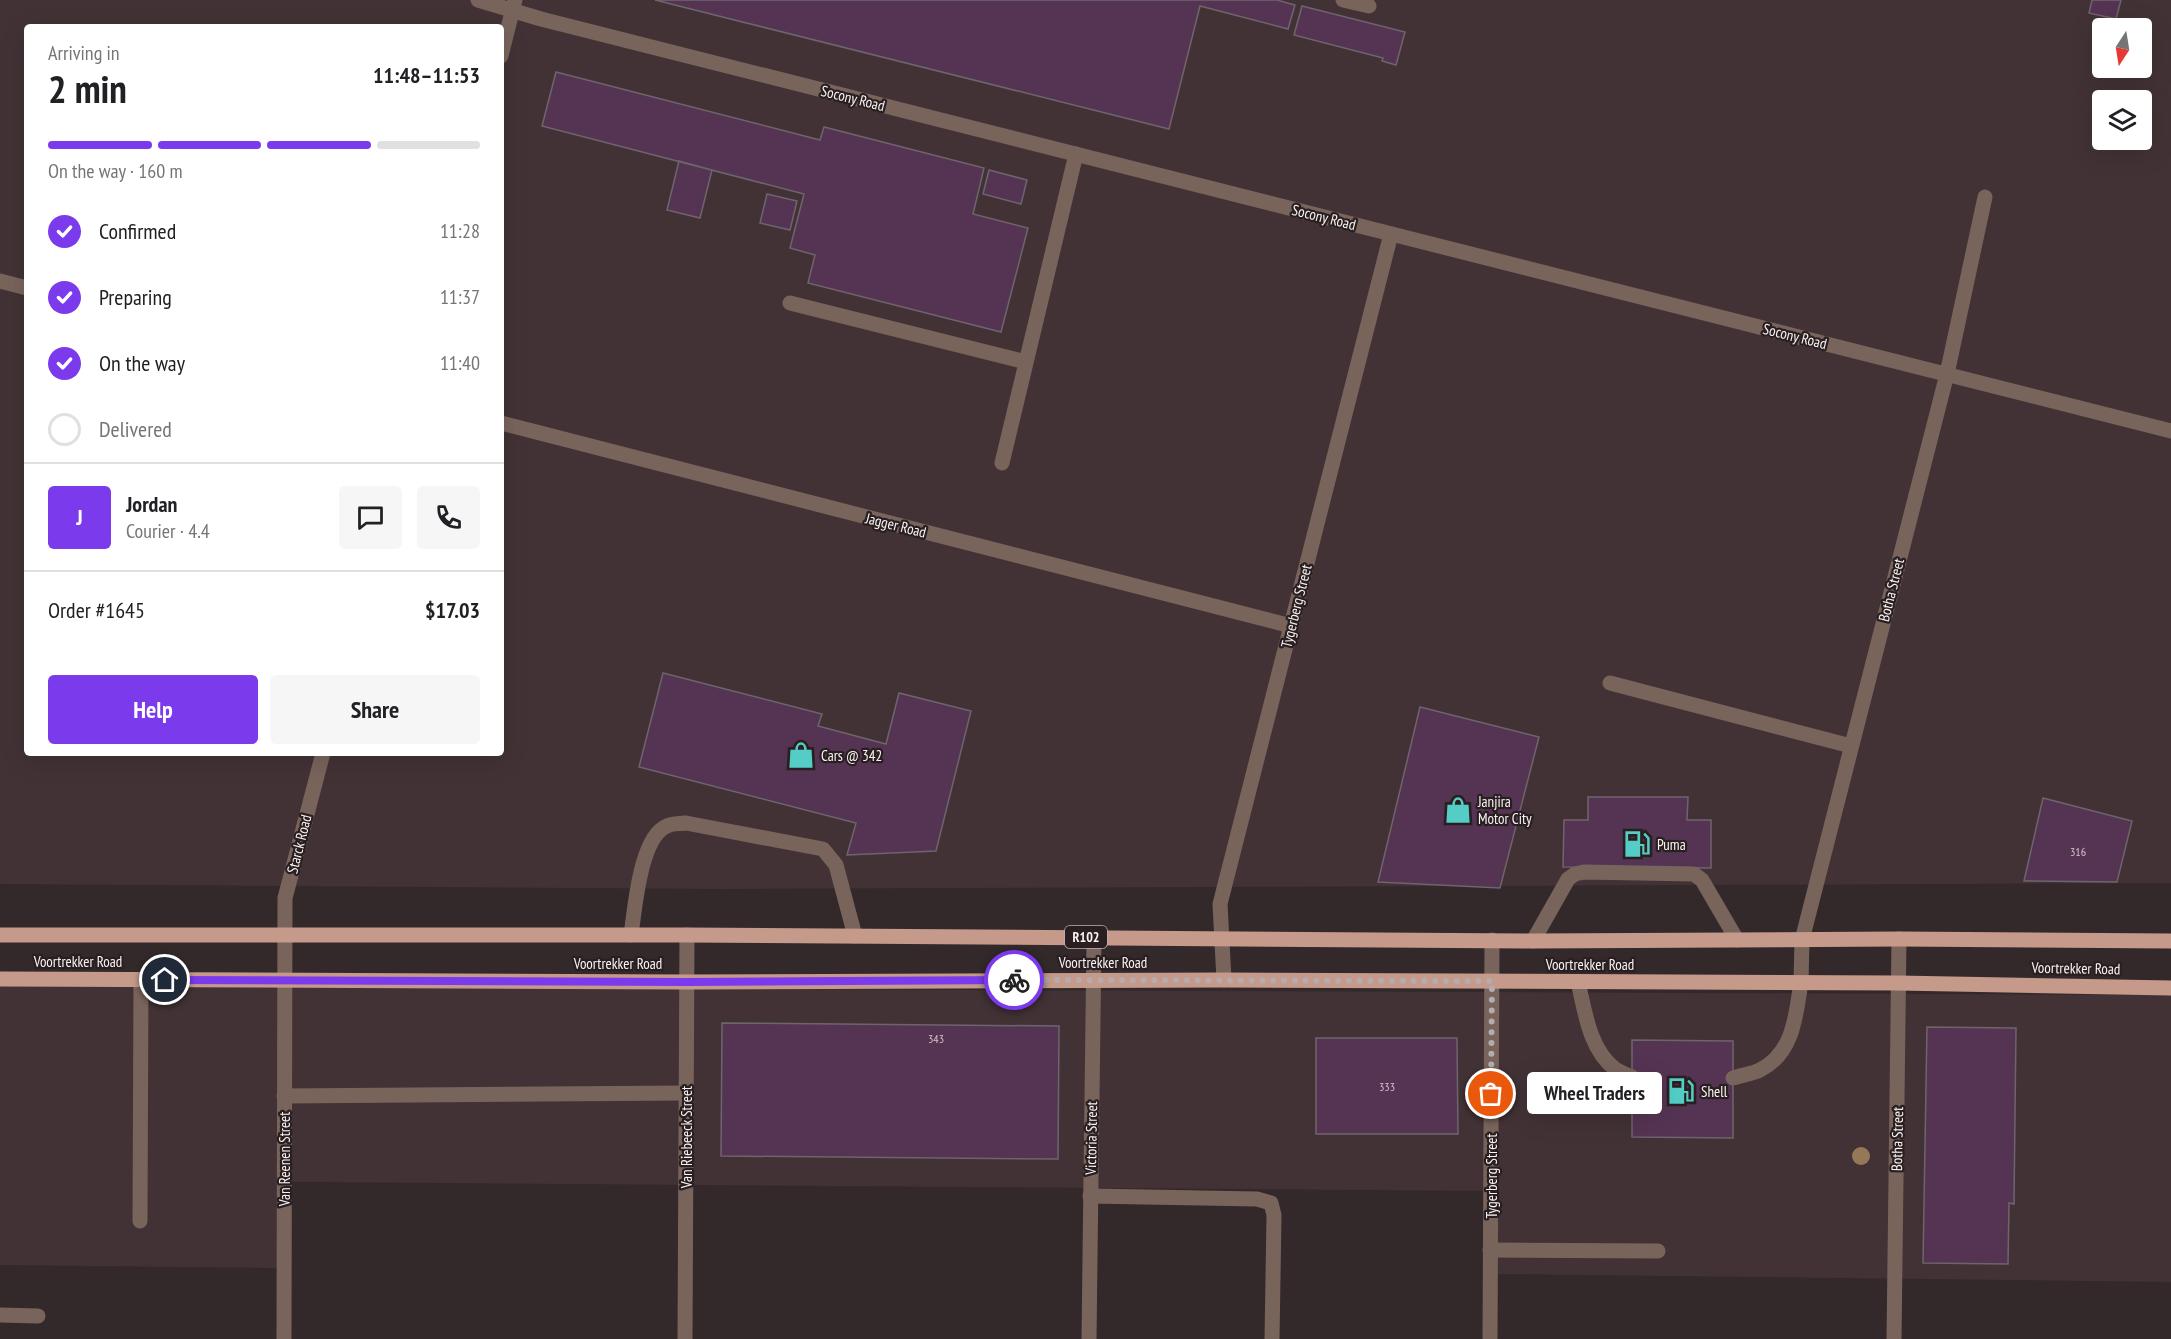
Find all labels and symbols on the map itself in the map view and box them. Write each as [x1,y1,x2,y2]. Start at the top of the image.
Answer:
north arrow [2092,18,2152,78]
street label: Socony Road [819,81,887,115]
street label: Socony Road [1290,200,1358,234]
street label: Socony Road [1761,319,1829,353]
street label: Jagger Road [863,508,928,542]
street label: Botha Street [1874,556,1908,624]
street label: Tygerberg Street [1276,562,1316,650]
shop icon: Cars @ 342 [786,740,816,770]
place label: Cars @ 342 [821,746,882,765]
place label: Janjira Motor City [1477,792,1532,828]
shop icon: Janjira Motor City [1443,795,1473,825]
street label: Starck Road [282,812,316,876]
fuel station icon: Puma [1622,829,1652,859]
place label: Puma [1657,835,1686,854]
house number: 316 [2070,844,2086,859]
road number: R102 [1065,926,1107,948]
courier [984,950,1044,1010]
street label: Voortrekker Road [33,952,122,971]
street label: Voortrekker Road [1058,953,1147,972]
pin [139,954,190,1005]
street label: Voortrekker Road [573,954,662,973]
street label: Voortrekker Road [1545,955,1634,974]
street label: Voortrekker Road [2031,958,2120,978]
house number: 343 [928,1031,944,1046]
pin [1465,1068,1516,1119]
callout: Wheel Traders [1527,1073,1662,1115]
fuel station icon: Shell [1666,1076,1696,1106]
house number: 333 [1379,1079,1395,1094]
place label: Shell [1701,1082,1728,1101]
street label: Van Riebeeck Street [677,1086,696,1189]
street label: Victoria Street [1081,1101,1101,1176]
street label: Botha Street [1887,1107,1907,1171]
street label: Van Reenen Street [275,1112,294,1207]
street label: Tygerberg Street [1482,1133,1501,1219]

